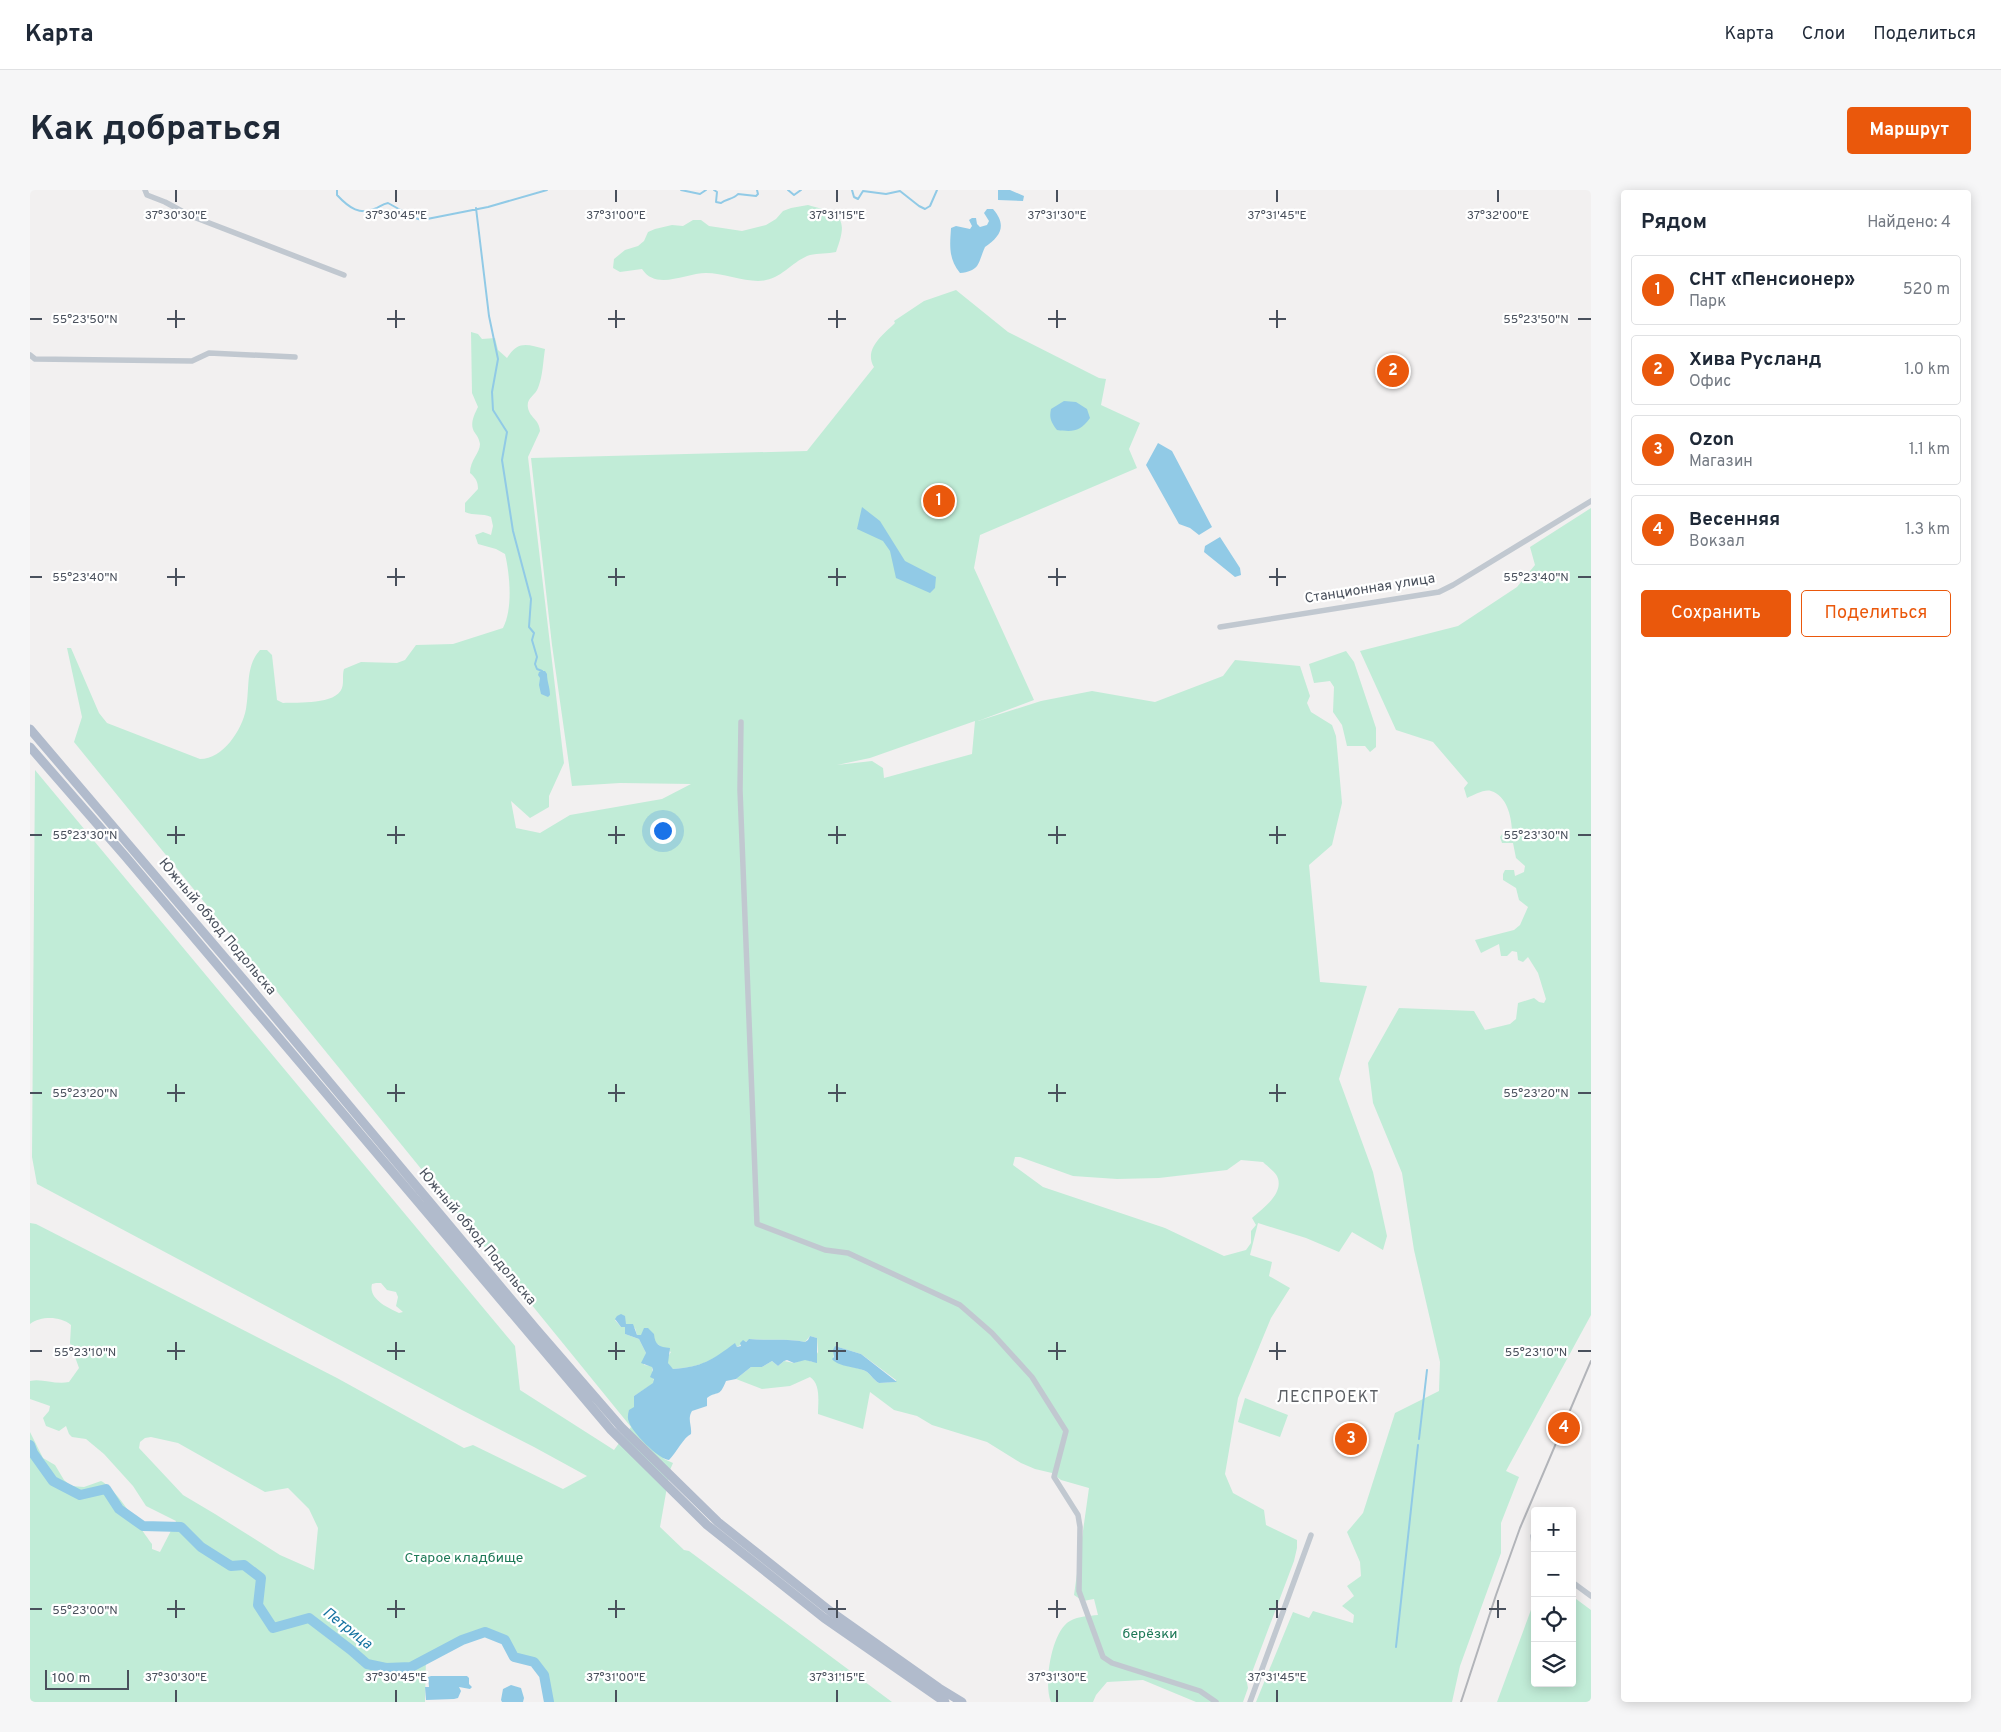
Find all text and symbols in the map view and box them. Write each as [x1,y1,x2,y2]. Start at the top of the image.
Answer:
text: Карта [25,20,94,50]
text: Карта [1724,23,1774,46]
text: Слои [1802,23,1845,46]
text: Поделиться [1873,23,1976,46]
button: Маршрут [1847,107,1971,154]
text: Как добраться [30,108,282,152]
text: 37°30'30"E [145,208,207,224]
text: 37°30'45"E [365,208,427,224]
text: 37°31'00"E [586,208,646,224]
text: 37°31'15"E [809,208,865,224]
text: 37°31'30"E [1027,208,1087,224]
text: 37°31'45"E [1247,208,1307,224]
text: 37°32'00"E [1467,208,1529,224]
text: Рядом [1641,209,1707,236]
text: Найдено: 4 [1867,213,1951,233]
text: СНТ «Пенсионер» [1689,268,1855,292]
text: 1 [1655,280,1661,300]
text: 520 m [1903,280,1950,300]
text: Парк [1689,292,1726,312]
text: 55°23'50"N [52,312,118,328]
text: 55°23'50"N [1503,312,1569,328]
text: Хива Русланд [1689,348,1821,372]
pin: 2 [1377,352,1409,390]
text: 2 [1653,360,1663,380]
text: 1.0 km [1904,360,1950,380]
text: Офис [1689,372,1731,392]
text: Ozon [1689,428,1734,452]
text: 3 [1653,440,1663,460]
text: 1.1 km [1909,440,1950,460]
text: Магазин [1689,452,1753,472]
pin: 1 [923,482,955,520]
text: Весенняя [1689,508,1780,532]
text: 4 [1653,520,1663,540]
text: 1.3 km [1905,520,1950,540]
text: Вокзал [1689,532,1745,552]
text: 55°23'40"N [52,570,118,586]
street label: Станционная улица [1304,570,1436,608]
text: 55°23'40"N [1503,570,1569,586]
button: Сохранить [1641,590,1791,637]
button: Поделиться [1801,590,1951,637]
your location [650,818,676,844]
text: 55°23'30"N [52,828,118,844]
text: 55°23'30"N [1503,828,1569,844]
street label: Южный обход Подольска [155,855,279,999]
text: 55°23'20"N [52,1086,118,1102]
text: 55°23'20"N [1503,1086,1569,1102]
street label: Южный обход Подольска [415,1165,539,1309]
text: 55°23'10"N [54,1345,116,1361]
text: 55°23'10"N [1505,1345,1567,1361]
district label: ЛЕСПРОЕКТ [1277,1388,1379,1408]
pin: 4 [1548,1409,1580,1447]
pin: 3 [1335,1420,1367,1458]
map controls [1531,1507,1576,1687]
button: + [1531,1507,1576,1552]
park label: Старое кладбище [405,1550,523,1567]
button: − [1531,1552,1576,1597]
button: locate [1531,1597,1576,1642]
text: 55°23'00"N [52,1603,118,1619]
water label: Петрица [318,1604,376,1654]
park label: берёзки [1123,1626,1178,1643]
button: layers [1531,1642,1576,1687]
scale bar [45,1667,129,1690]
text: 100 m [52,1670,90,1687]
text: 37°30'30"E [145,1670,207,1686]
text: 37°30'45"E [365,1670,427,1686]
text: 37°31'00"E [586,1670,646,1686]
text: 37°31'15"E [809,1670,865,1686]
text: 37°31'30"E [1027,1670,1087,1686]
text: 37°31'45"E [1247,1670,1307,1686]

